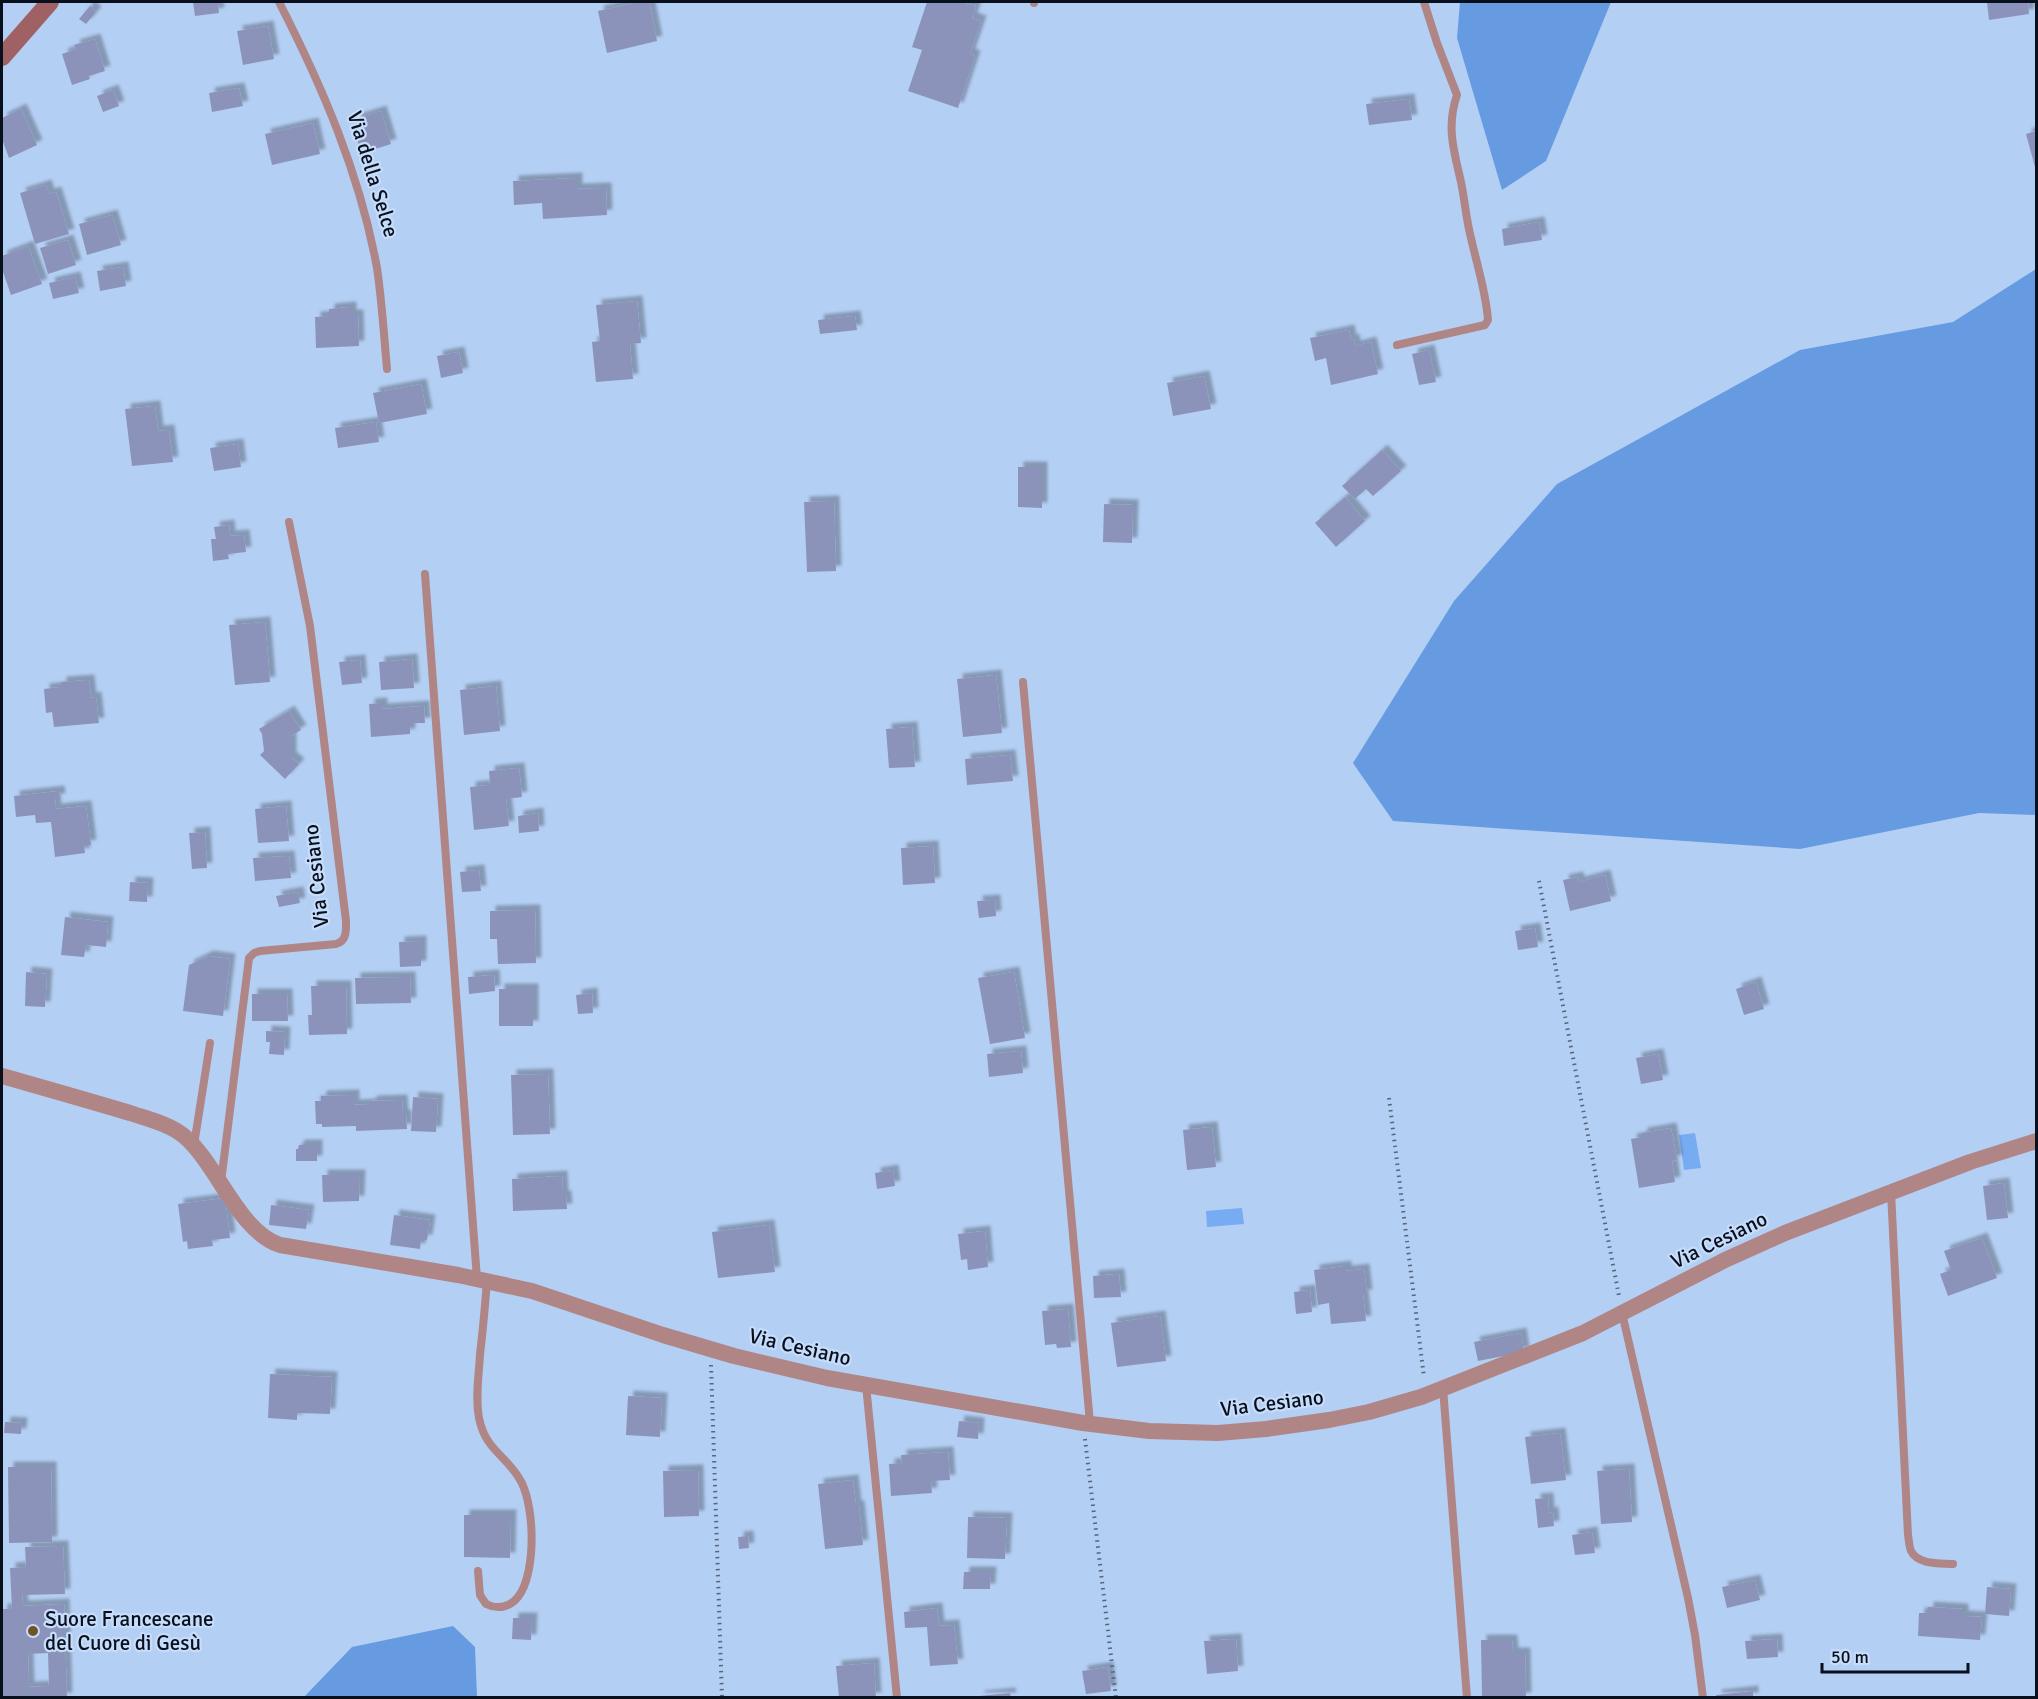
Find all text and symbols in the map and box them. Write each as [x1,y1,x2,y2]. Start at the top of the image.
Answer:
street label: Via della Selce [341,108,405,240]
street label: Via Cesiano [298,823,334,929]
street label: Via Cesiano [1667,1206,1771,1274]
street label: Via Cesiano [746,1323,854,1371]
street label: Via Cesiano [1219,1384,1325,1422]
place label: Suore Francescane del Cuore di Gesù [45,1606,214,1656]
marker: Suore Francescane del Cuore di Gesù [26,1624,40,1638]
scale bar [1822,1636,1968,1674]
text: 50 m [1831,1646,1869,1668]

